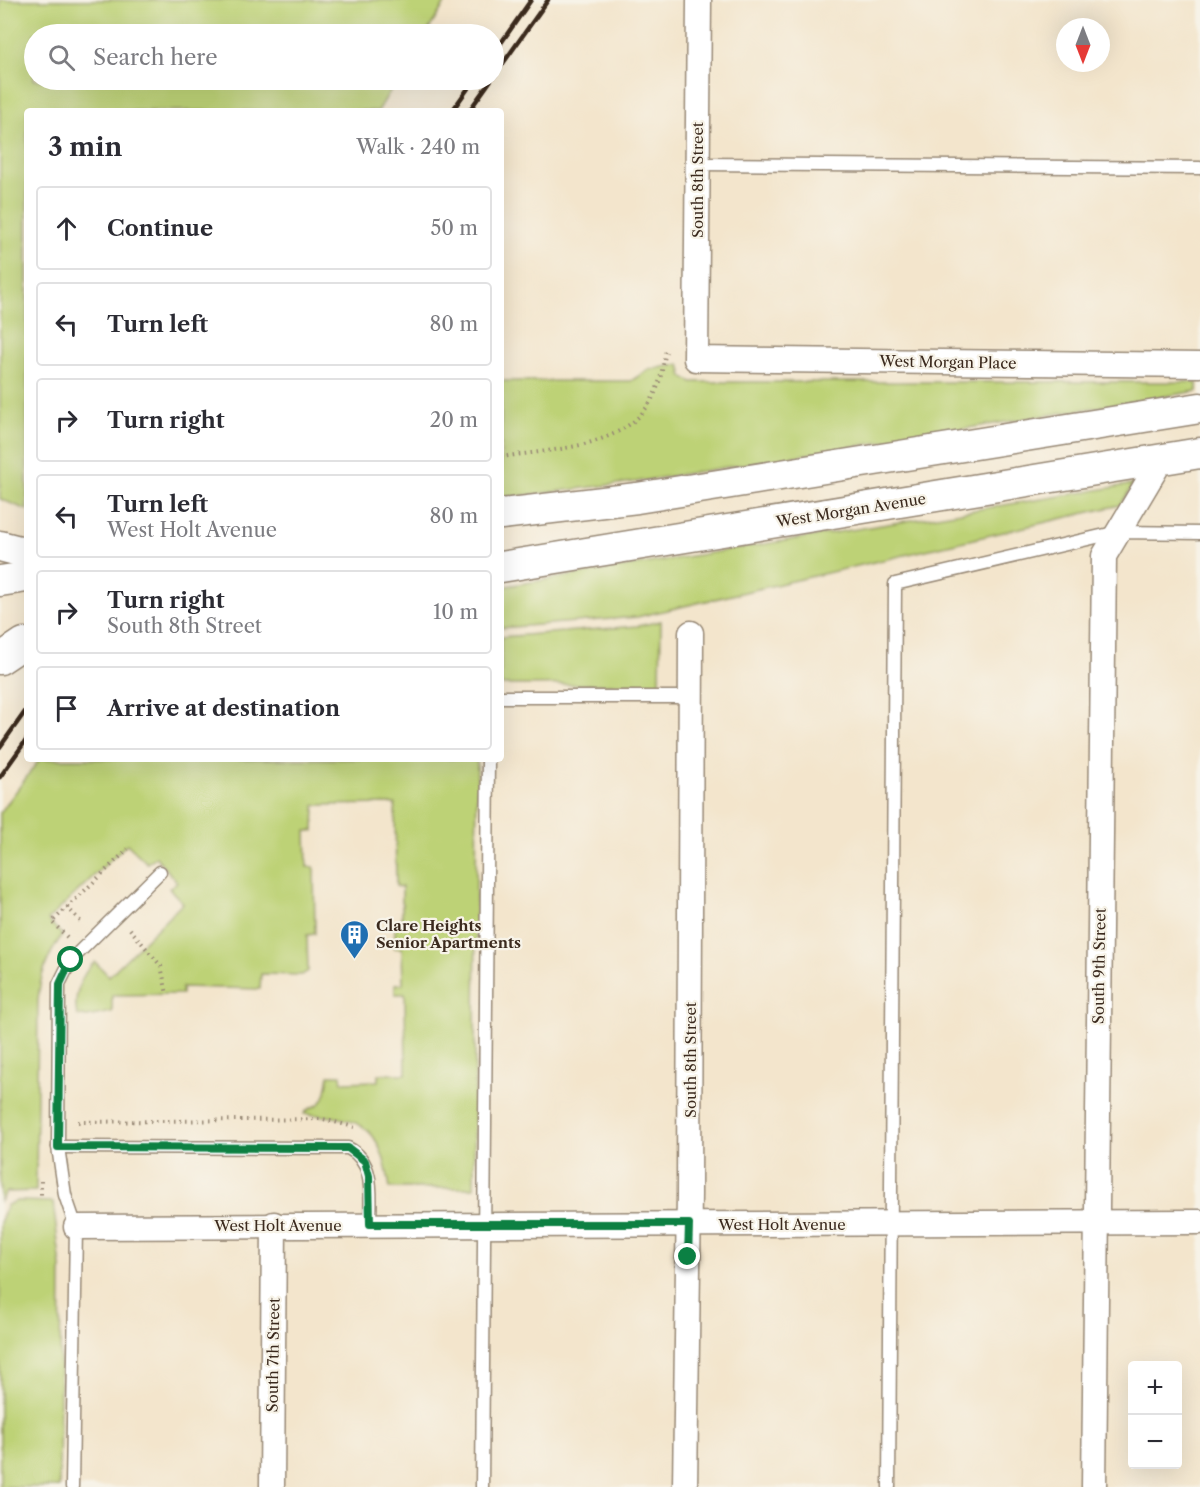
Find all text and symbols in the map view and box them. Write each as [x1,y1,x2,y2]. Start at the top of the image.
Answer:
north arrow [1056,18,1110,72]
search box [24,24,504,90]
icon: search [45,41,78,74]
text: Search here [93,44,218,71]
street label: South 8th Street [688,121,707,238]
text: 3 min [48,131,122,163]
text: Walk · 240 m [356,135,480,159]
icon: ahead [50,212,83,245]
text: Continue [107,215,213,242]
text: 50 m [431,216,478,240]
icon: left [50,308,83,341]
text: Turn left [107,311,208,338]
text: 80 m [430,312,478,336]
street label: West Morgan Place [878,351,1017,373]
icon: right [50,404,83,437]
text: Turn right [107,407,225,434]
text: 20 m [430,408,478,432]
street label: West Morgan Avenue [774,489,927,531]
text: Turn left [107,491,208,518]
icon: left [50,500,83,533]
text: 80 m [430,504,478,528]
text: West Holt Avenue [107,518,277,542]
text: Turn right [107,587,225,614]
icon: right [50,596,83,629]
text: 10 m [433,600,478,624]
text: South 8th Street [107,614,262,638]
icon: arrive [50,692,83,725]
text: Arrive at destination [107,695,340,722]
street label: South 9th Street [1088,907,1110,1024]
place label: Clare Heights Senior Apartments [376,916,521,952]
building icon: Clare Heights Senior Apartments [339,918,371,960]
route start [57,946,83,972]
street label: South 8th Street [681,1001,700,1118]
street label: West Holt Avenue [717,1215,846,1234]
street label: West Holt Avenue [213,1216,342,1235]
route end [674,1243,700,1269]
street label: South 7th Street [263,1297,284,1413]
map controls [1128,1361,1182,1469]
button: + [1128,1361,1182,1415]
button: − [1128,1415,1182,1469]

